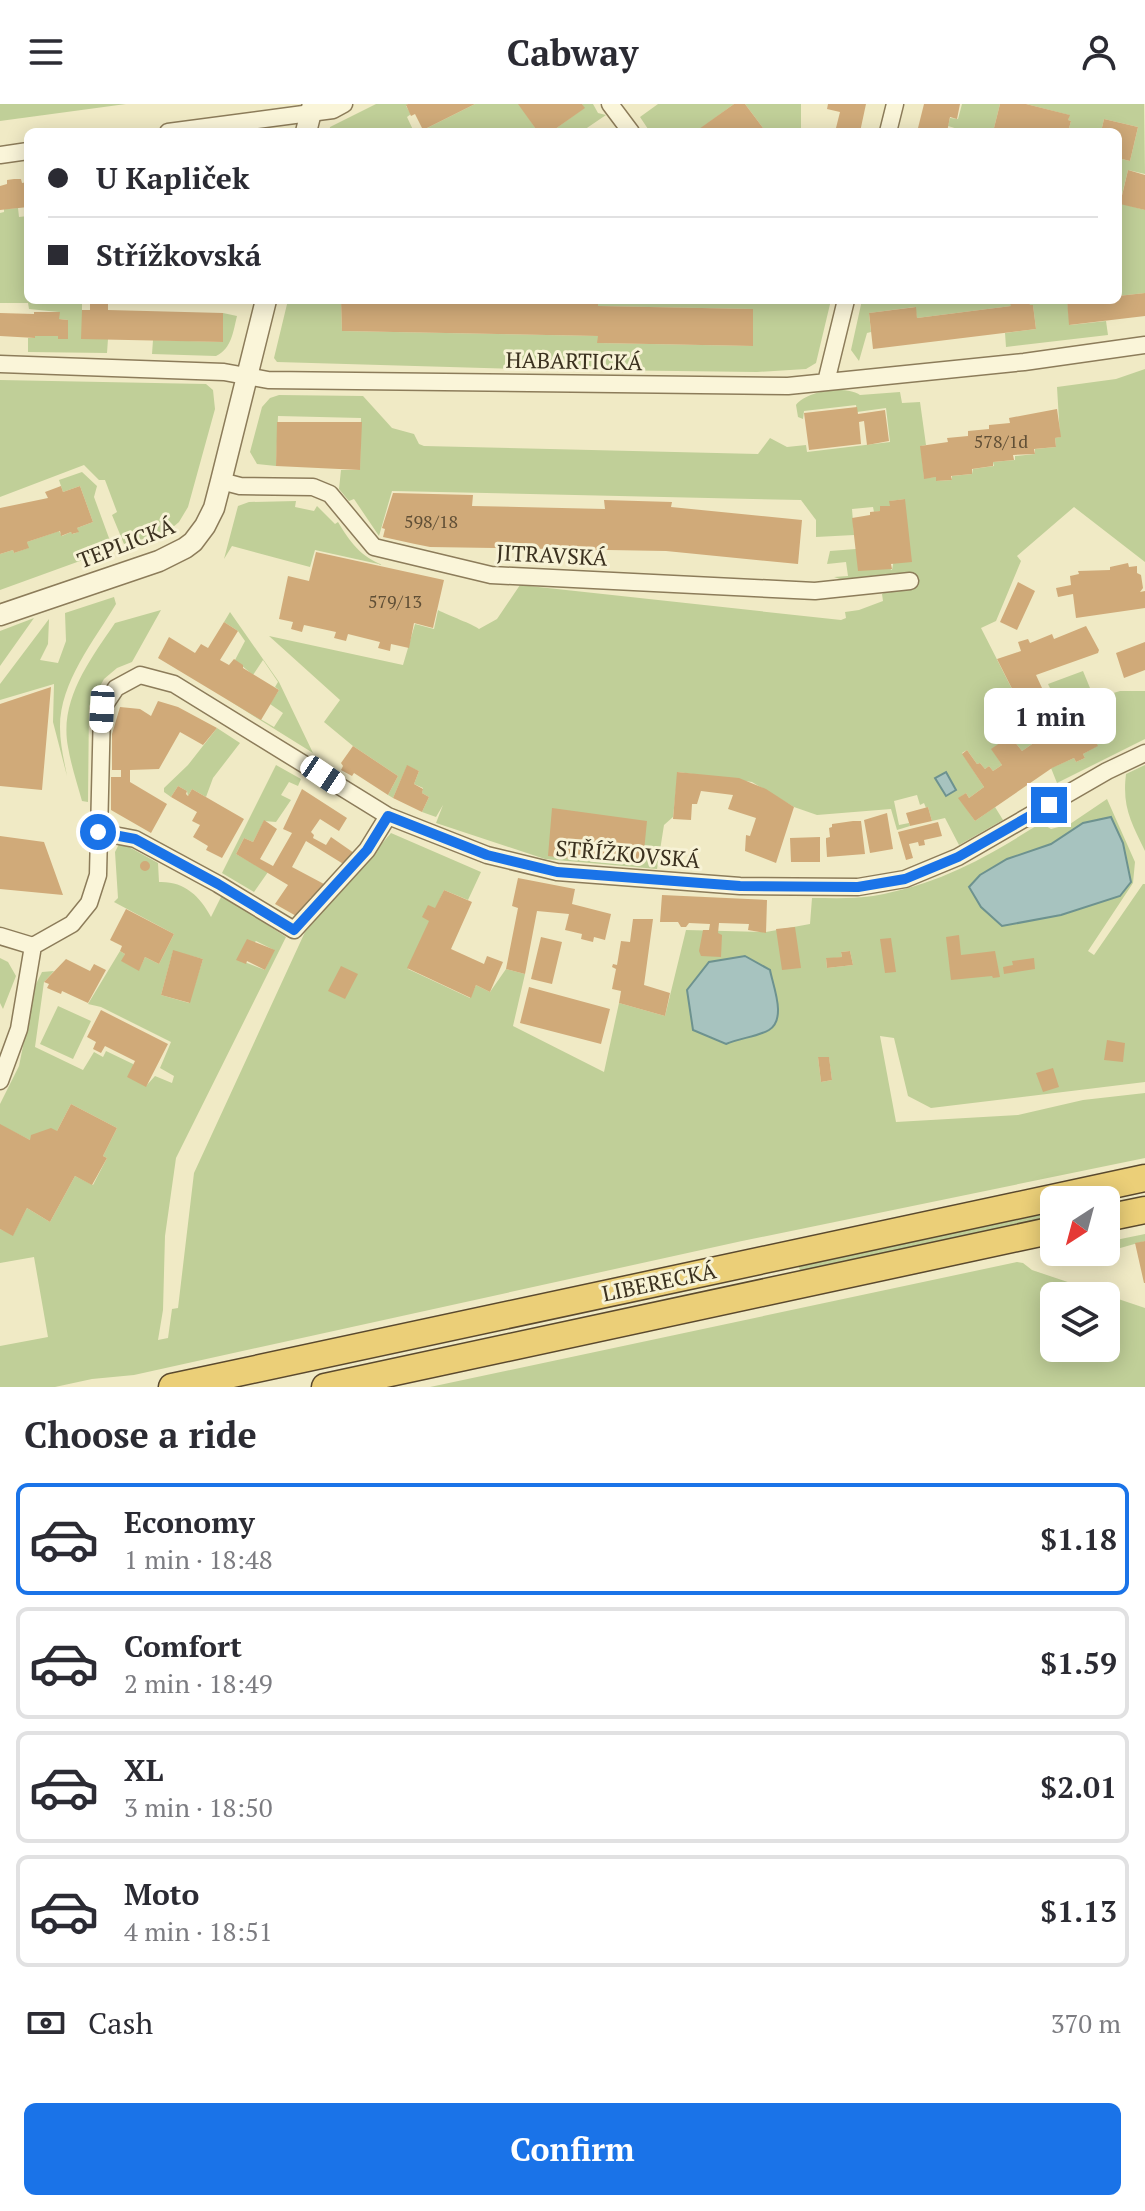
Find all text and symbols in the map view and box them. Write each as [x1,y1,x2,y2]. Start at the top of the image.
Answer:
text: Cabway [507,29,638,76]
icon: menu [24,30,68,74]
icon: person [1077,30,1121,74]
text: U Kapliček [96,158,249,198]
text: Střížkovská [96,235,261,275]
street label: HABARTICKÁ [505,345,644,376]
house number: 578/1d [974,429,1028,453]
house number: 598/18 [404,509,458,533]
street label: TEPLICKÁ [73,510,180,574]
street label: JITRAVSKÁ [496,537,609,572]
house number: 579/13 [368,589,422,613]
car [89,684,115,734]
callout: 1 min [983,689,1115,745]
text: 1 min [1014,699,1086,733]
car [296,752,350,798]
route end [1031,787,1067,823]
route start [80,814,116,850]
street label: STŘÍŽKOVSKÁ [555,833,703,874]
north arrow [1040,1186,1120,1266]
map controls [1040,1186,1120,1362]
street label: LIBERECKÁ [599,1255,720,1308]
button: layers [1040,1282,1120,1362]
text: Choose a ride [24,1411,257,1458]
text: Economy [124,1502,255,1542]
icon: car [28,1503,100,1575]
text: $1.18 [1040,1519,1117,1559]
text: 1 min · 18:48 [124,1542,273,1576]
text: Comfort [124,1626,242,1666]
icon: car [28,1627,100,1699]
text: $1.59 [1040,1643,1117,1683]
text: 2 min · 18:49 [124,1666,273,1700]
text: XL [124,1750,163,1790]
icon: car [28,1751,100,1823]
text: $2.01 [1040,1767,1117,1807]
text: 3 min · 18:50 [124,1790,273,1824]
text: Moto [124,1874,199,1914]
icon: car [28,1875,100,1947]
text: $1.13 [1040,1891,1117,1931]
text: 4 min · 18:51 [124,1914,273,1948]
icon: cash [24,2001,68,2045]
text: Cash [88,2003,153,2043]
text: 370 m [1051,2006,1121,2040]
button: Confirm [24,2103,1121,2195]

